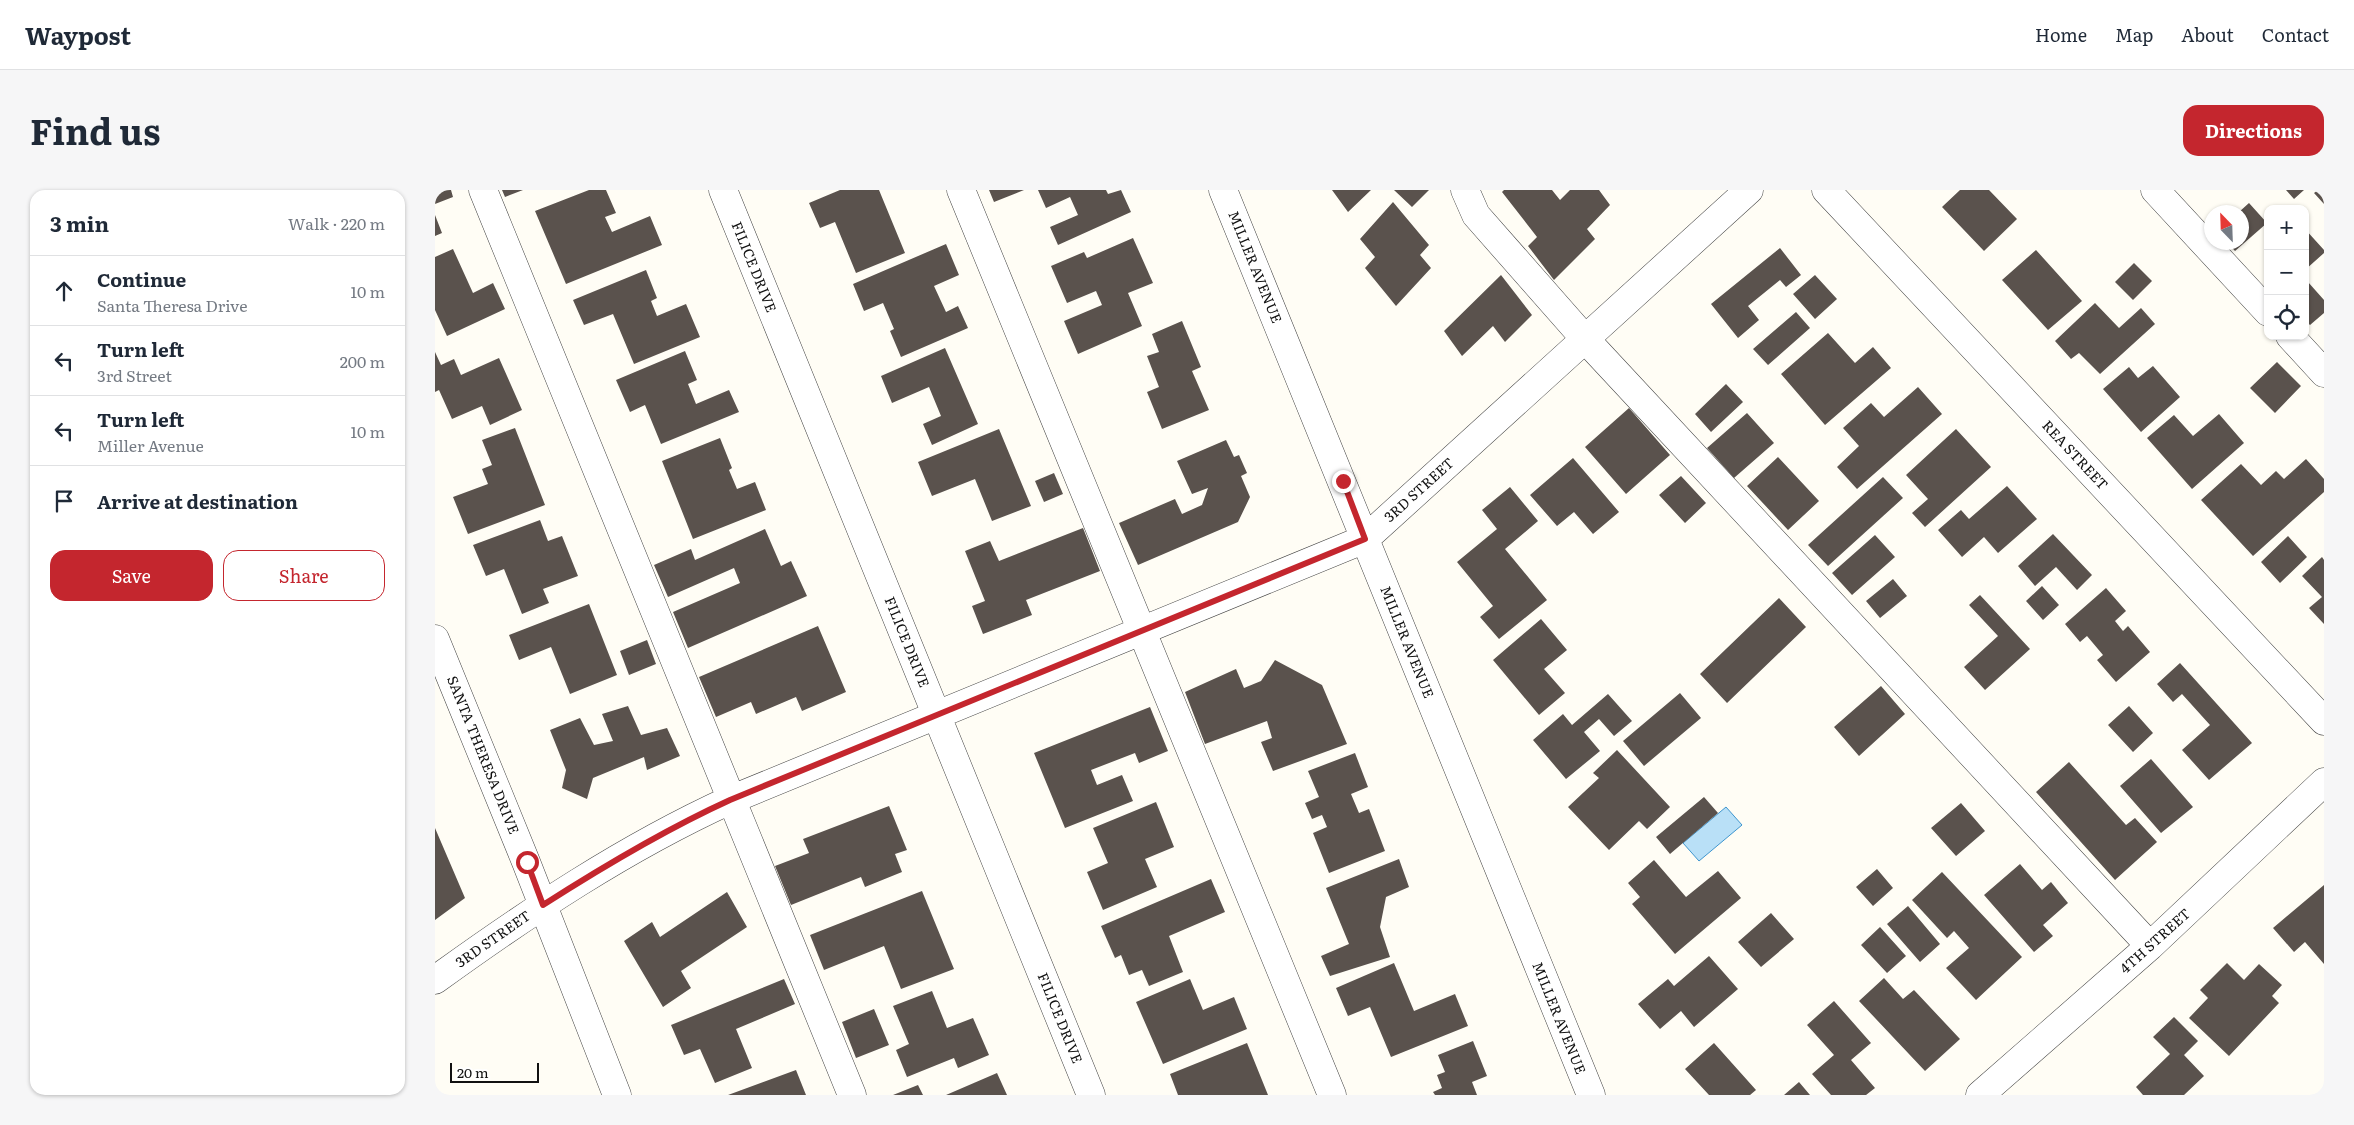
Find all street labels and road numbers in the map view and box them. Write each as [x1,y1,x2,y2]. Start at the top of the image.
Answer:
street label: MILLER AVENUE [1224,208,1288,326]
street label: FILICE DRIVE [728,218,782,315]
street label: REA STREET [2038,415,2113,493]
street label: 3RD STREET [1379,453,1458,526]
street label: MILLER AVENUE [1376,583,1440,701]
street label: FILICE DRIVE [881,593,935,690]
street label: SANTA THERESA DRIVE [443,672,525,837]
street label: 4TH STREET [2115,903,2194,977]
street label: 3RD STREET [451,905,534,971]
street label: MILLER AVENUE [1528,959,1592,1077]
street label: FILICE DRIVE [1034,969,1088,1066]

